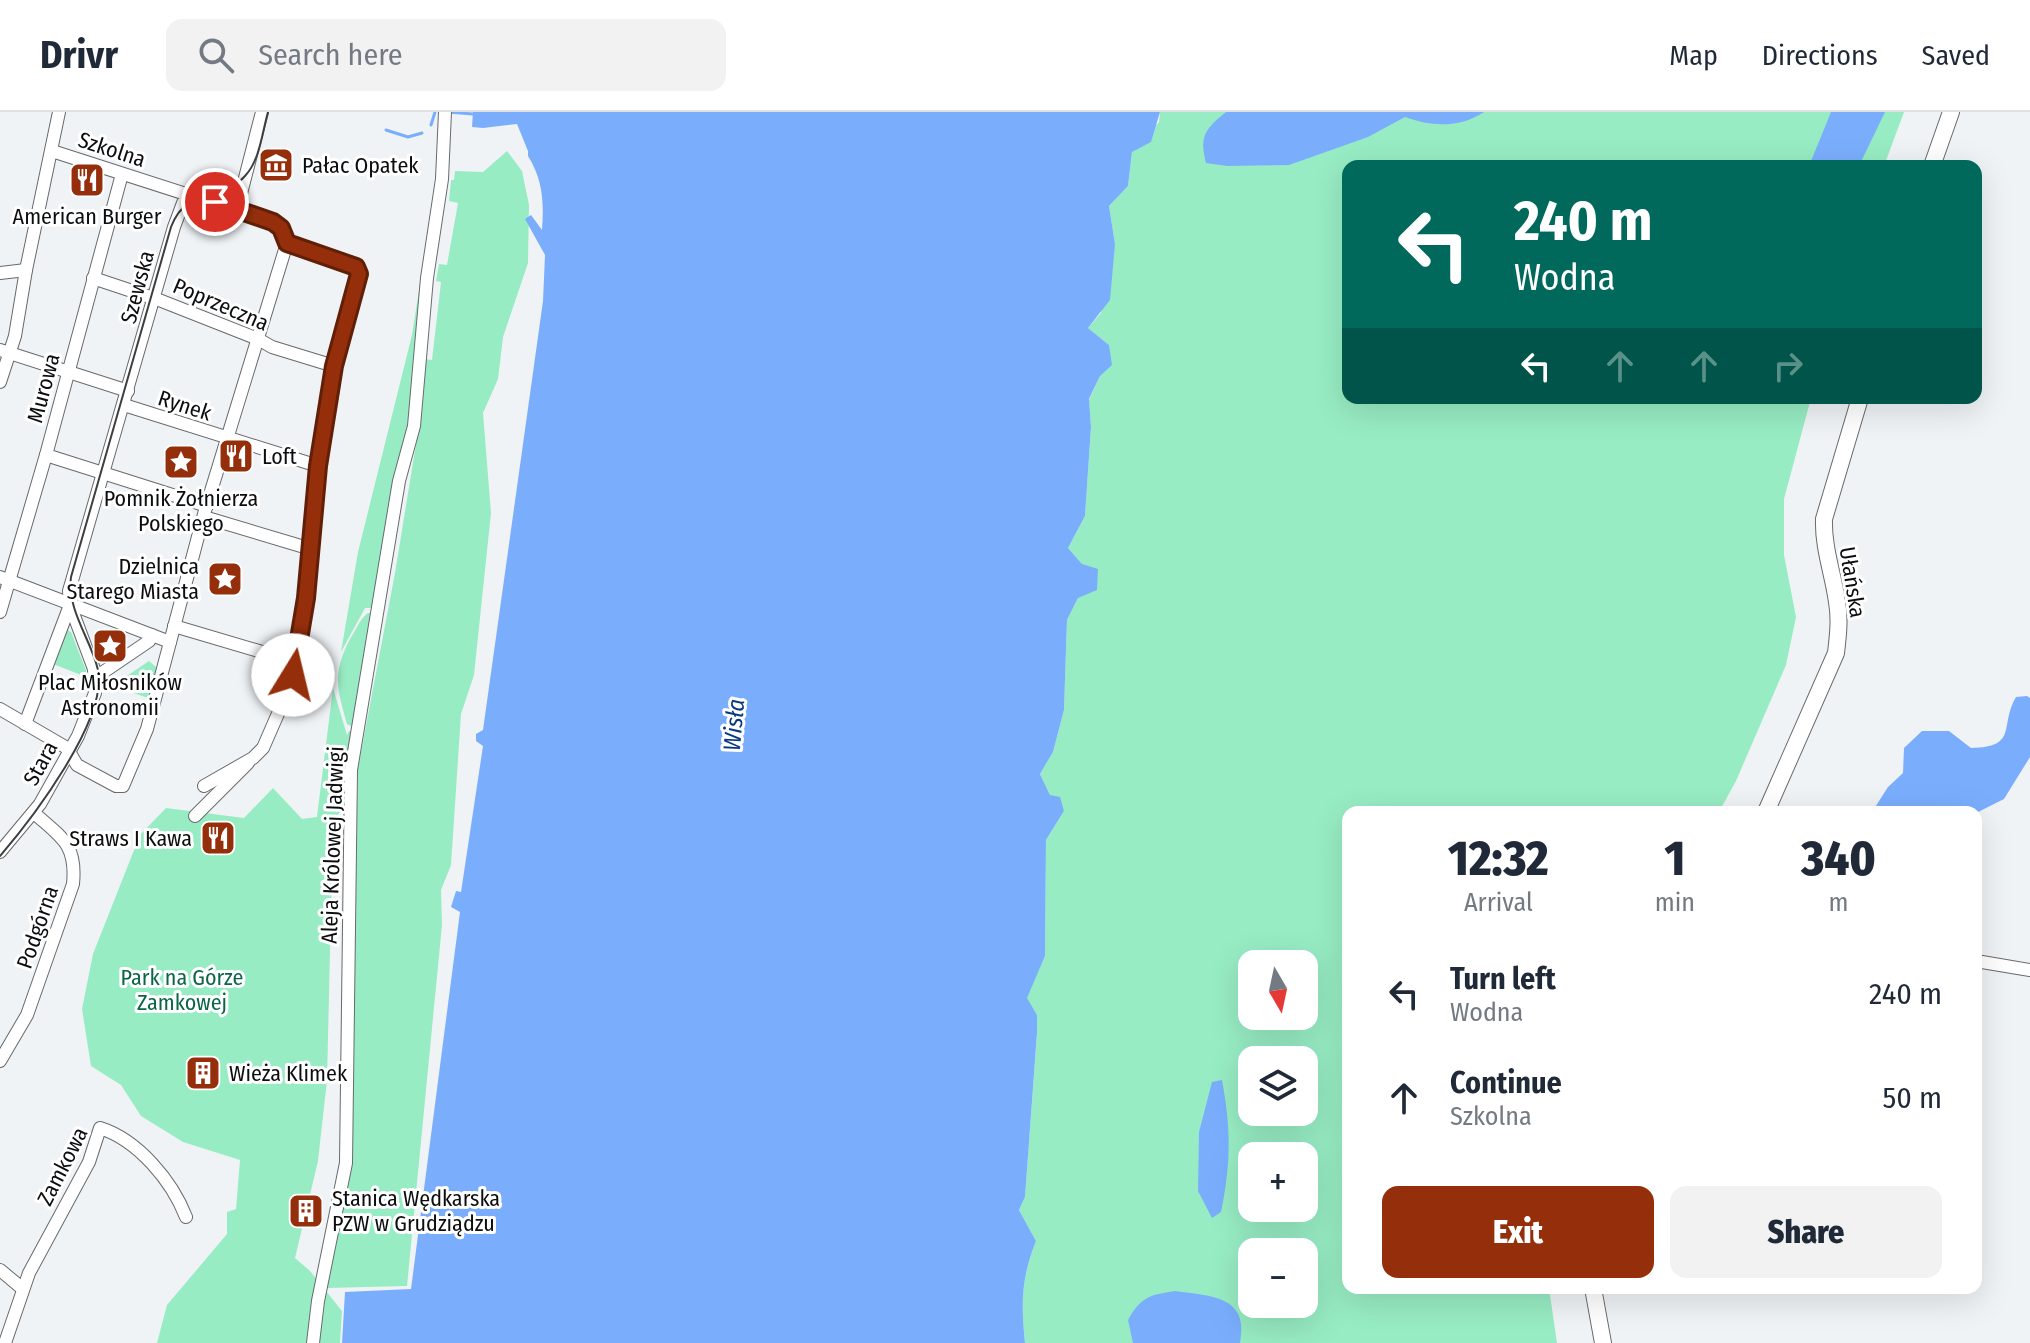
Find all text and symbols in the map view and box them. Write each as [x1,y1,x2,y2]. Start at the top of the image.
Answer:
search box [166,19,726,91]
text: Drivr [40,32,118,78]
icon: search [194,33,238,77]
text: Search here [258,37,403,73]
text: Map [1669,39,1718,72]
text: Directions [1762,39,1878,72]
text: Saved [1922,39,1990,72]
street label: Szkolna [75,126,149,173]
museum icon: Pałac Opatek [257,146,295,184]
place label: Pałac Opatek [302,152,419,179]
restaurant icon: American Burger [68,161,106,199]
pin [181,168,249,236]
icon: arrive [193,180,237,224]
text: 240 m [1514,188,1653,255]
icon: left [1382,192,1486,296]
place label: American Burger [13,203,162,230]
street label: Szewska [115,248,160,327]
text: Wodna [1514,256,1615,300]
street label: Poprzeczna [169,272,273,337]
icon: left [1514,344,1558,388]
icon: ahead [1598,344,1642,388]
icon: ahead [1682,344,1726,388]
icon: right [1766,344,1810,388]
street label: Murowa [21,350,66,426]
street label: Rynek [155,384,216,427]
restaurant icon: Loft [217,437,255,475]
place icon: Pomnik Żołnierza Polskiego [162,443,200,481]
place label: Loft [262,443,298,470]
place label: Pomnik Żołnierza Polskiego [104,485,258,537]
street label: Ułańska [1834,545,1871,620]
place label: Dzielnica Starego Miasta [67,553,199,605]
place icon: Dzielnica Starego Miasta [206,560,244,598]
place icon: Plac Miłosników Astronomii [91,627,129,665]
position arrow [251,633,335,717]
place label: Plac Miłosników Astronomii [38,669,182,721]
water label: Wisła [718,698,750,752]
street label: Stara [17,736,64,790]
street label: Aleja Królowej Jadwigi [316,746,349,944]
restaurant icon: Straws I Kawa [199,819,237,857]
place label: Straws I Kawa [69,825,192,852]
text: 12:32 [1448,830,1549,888]
text: 1 [1665,830,1685,888]
text: 340 [1801,830,1876,888]
street label: Podgórna [11,882,64,972]
text: Arrival [1464,887,1533,918]
text: min [1655,887,1695,918]
text: m [1829,887,1849,918]
north arrow [1238,950,1318,1030]
map controls [1238,950,1318,1318]
text: Turn left [1450,961,1556,997]
park label: Park na Górze Zamkowej [121,964,243,1016]
icon: left [1382,972,1426,1016]
text: 240 m [1869,976,1942,1012]
text: Wodna [1450,997,1523,1028]
button: layers [1238,1046,1318,1126]
building icon: Wieża Klimek [184,1054,222,1092]
place label: Wieża Klimek [229,1060,348,1087]
text: Continue [1450,1065,1562,1101]
icon: ahead [1382,1076,1426,1120]
text: 50 m [1882,1080,1942,1116]
text: Szkolna [1450,1101,1532,1132]
street label: Zamkowa [31,1123,94,1210]
button: + [1238,1142,1318,1222]
place label: Stanica Wędkarska PZW w Grudziądzu [332,1185,500,1237]
button: Exit [1382,1186,1654,1278]
button: Share [1670,1186,1942,1278]
building icon: Stanica Wędkarska PZW w Grudziądzu [287,1192,325,1230]
button: − [1238,1238,1318,1318]

